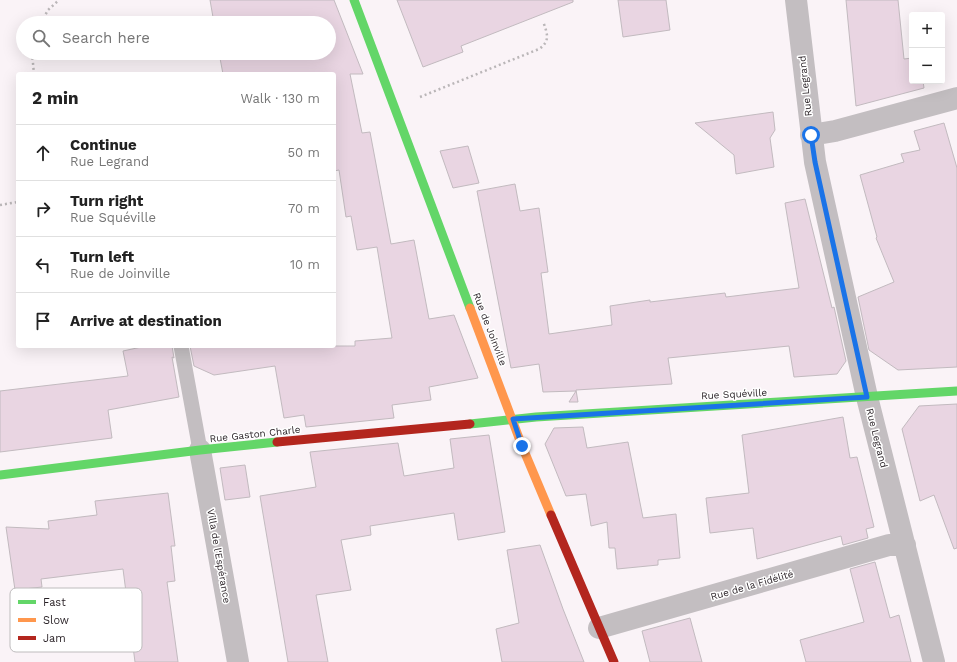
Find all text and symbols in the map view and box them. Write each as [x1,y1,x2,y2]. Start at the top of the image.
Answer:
map controls [909,12,945,84]
button: + [909,12,945,48]
search box [16,16,336,60]
icon: search [30,27,52,49]
text: Search here [62,29,150,47]
button: − [909,48,945,84]
street label: Rue Legrand [796,55,814,117]
text: 2 min [32,88,78,108]
text: Walk · 130 m [241,91,320,106]
route start [802,126,820,144]
text: Continue [70,136,137,154]
icon: ahead [32,142,54,164]
text: 50 m [288,145,320,160]
text: Rue Legrand [70,154,149,169]
text: Turn right [70,192,143,210]
icon: right [32,198,54,220]
text: 70 m [288,201,320,216]
text: Rue Squéville [70,210,156,225]
text: Turn left [70,248,134,266]
icon: left [32,254,54,276]
text: 10 m [290,257,320,272]
text: Rue de Joinville [70,266,170,281]
street label: Rue de Joinville [471,291,509,367]
icon: arrive [32,310,54,332]
text: Arrive at destination [70,312,222,330]
street label: Rue Squéville [701,387,768,401]
street label: Rue Legrand [864,407,890,469]
street label: Rue Gaston Charle [209,424,301,444]
route end [513,437,531,455]
street label: Villa de l'Espérance [205,508,233,604]
street label: Rue de la Fidélité [709,568,795,602]
legend [10,588,142,652]
text: Fast [43,596,66,609]
text: Slow [43,614,69,627]
text: Jam [43,632,66,645]

